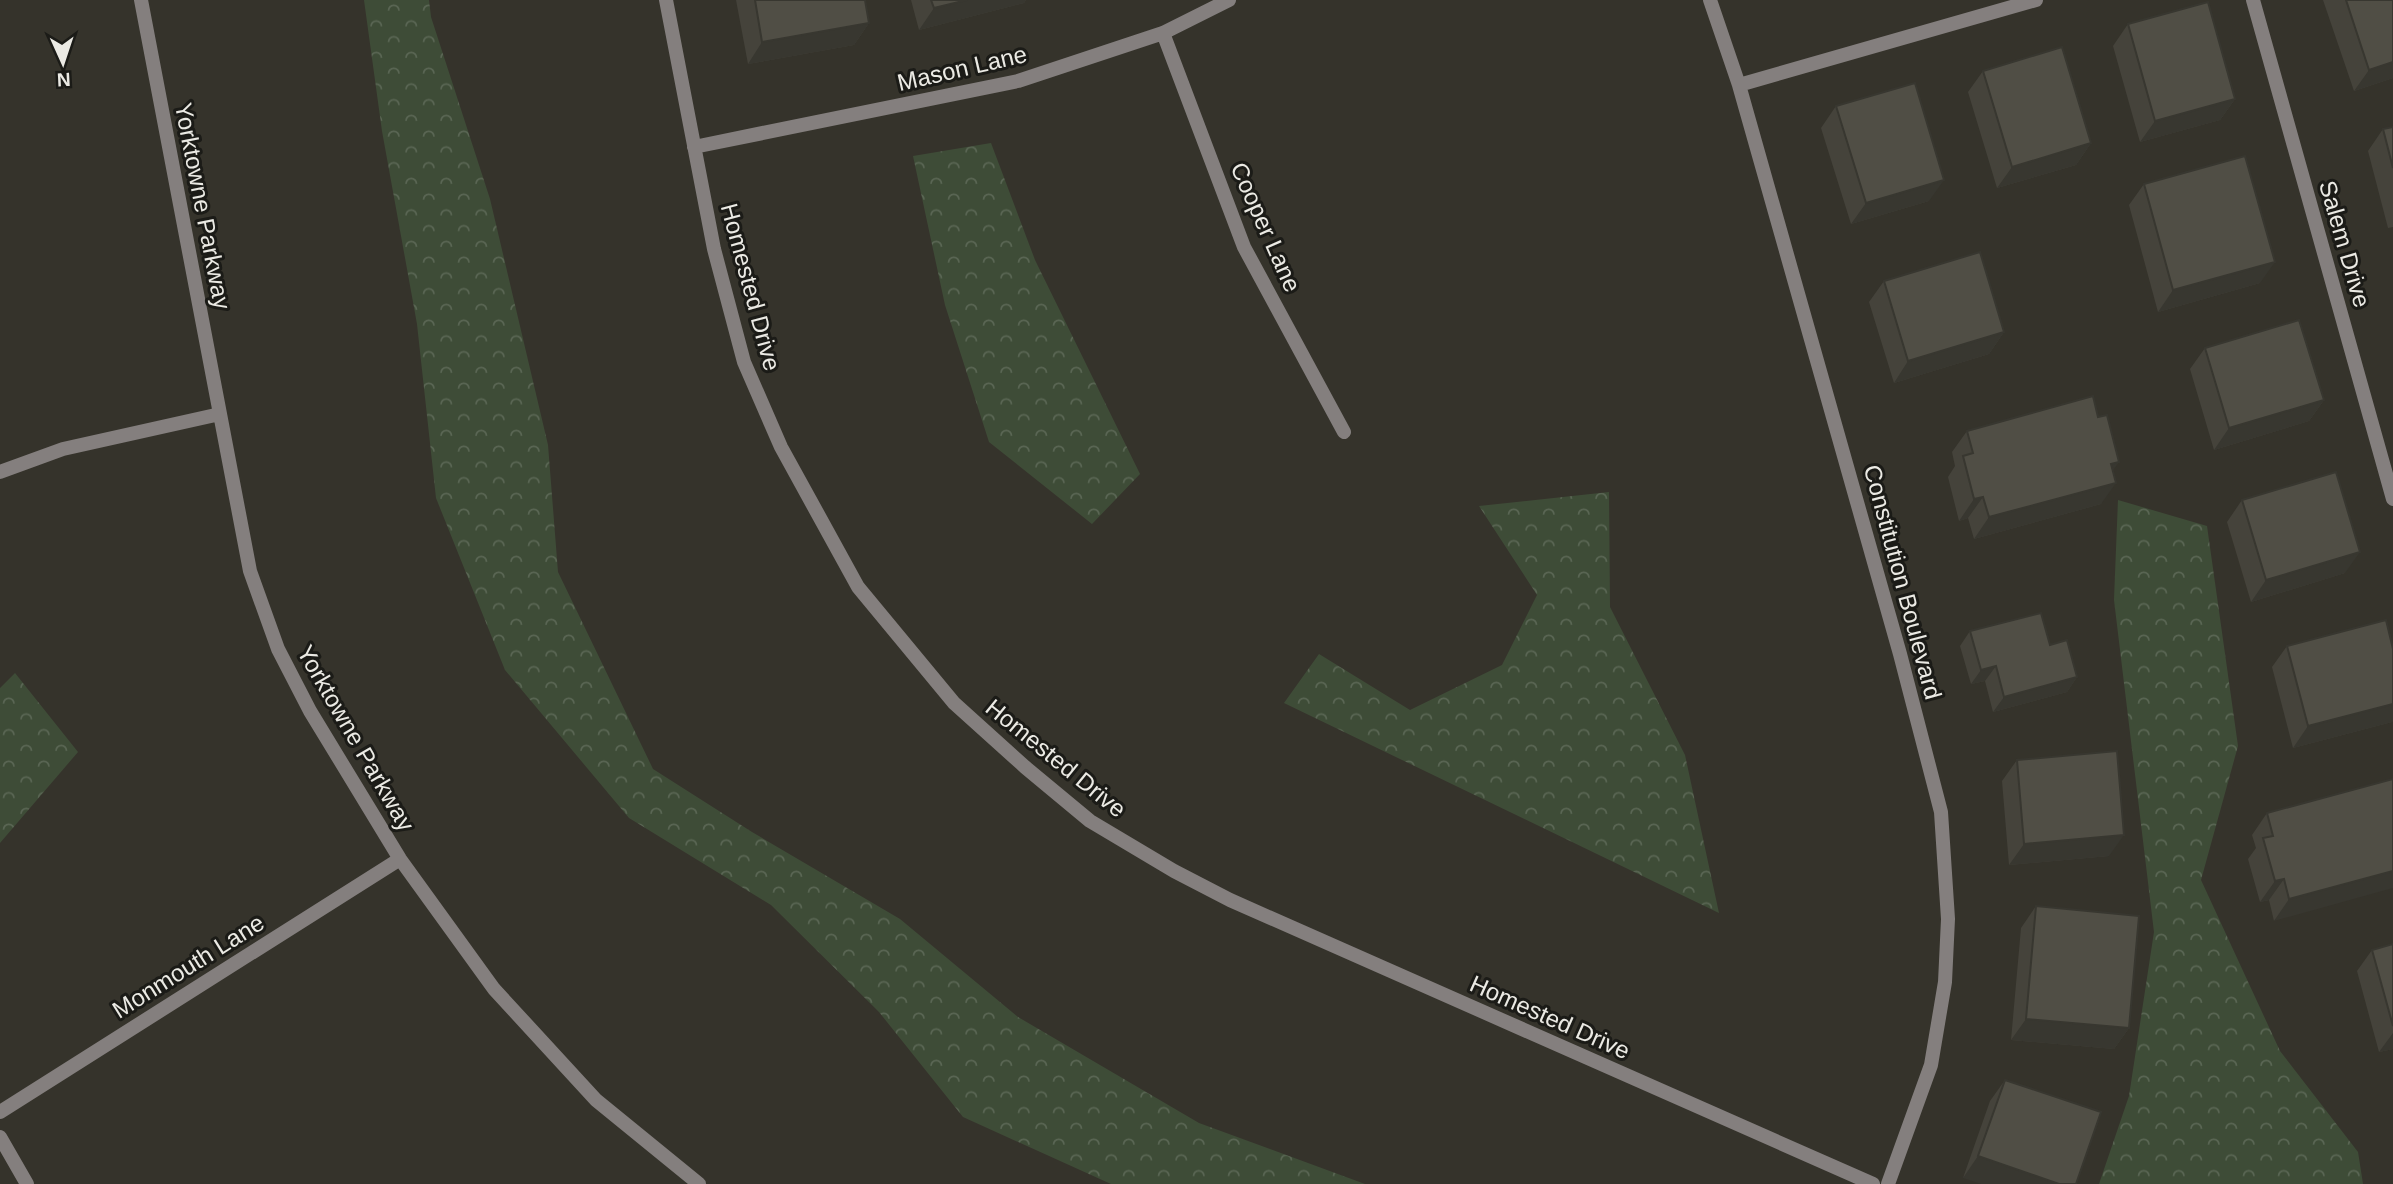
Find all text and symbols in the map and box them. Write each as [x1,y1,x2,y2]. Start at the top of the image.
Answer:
north arrow [28,28,98,98]
street label: Mason Lane [895,40,1029,96]
text: N [56,69,71,90]
street label: Yorktowne Parkway [170,100,236,312]
street label: Cooper Lane [1225,158,1307,296]
street label: Salem Drive [2314,177,2376,311]
street label: Homested Drive [716,200,786,374]
street label: Constitution Boulevard [1859,462,1947,702]
street label: Yorktowne Parkway [292,640,420,836]
street label: Homested Drive [981,693,1131,823]
street label: Monmouth Lane [107,909,269,1023]
street label: Homested Drive [1466,970,1634,1064]

